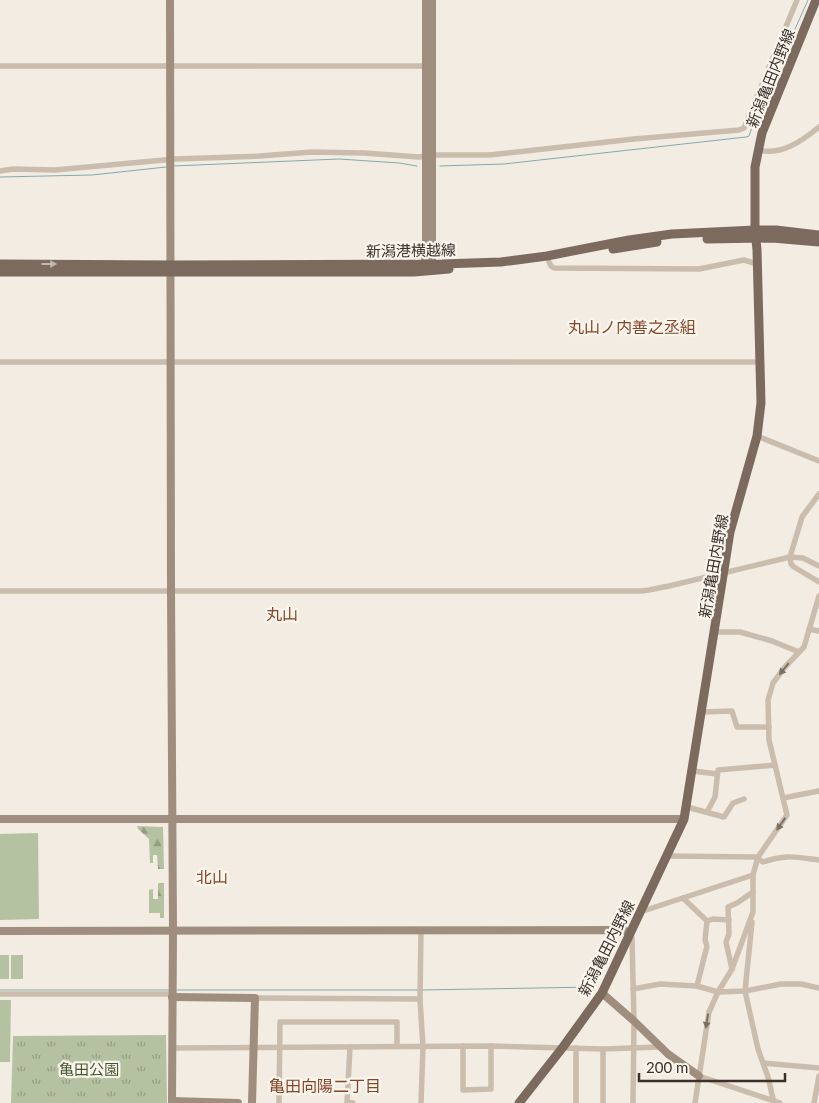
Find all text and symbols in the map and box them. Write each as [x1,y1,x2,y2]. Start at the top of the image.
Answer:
street label: 新潟亀田内野線 [742,26,798,130]
street label: 新潟港横越線 [366,240,456,260]
one-way arrow [41,260,57,268]
district label: 丸山ノ内善之丞組 [568,317,696,336]
street label: 新潟亀田内野線 [695,513,731,619]
district label: 丸山 [266,604,298,623]
one-way arrow [778,662,789,675]
one-way arrow [776,817,786,830]
district label: 北山 [196,867,228,886]
street label: 新潟亀田内野線 [574,897,638,999]
one-way arrow [703,1013,711,1029]
scale bar [639,1050,785,1082]
text: 200 m [646,1058,688,1076]
park label: 亀田公園 [59,1060,119,1078]
district label: 亀田向陽二丁目 [269,1076,381,1095]

